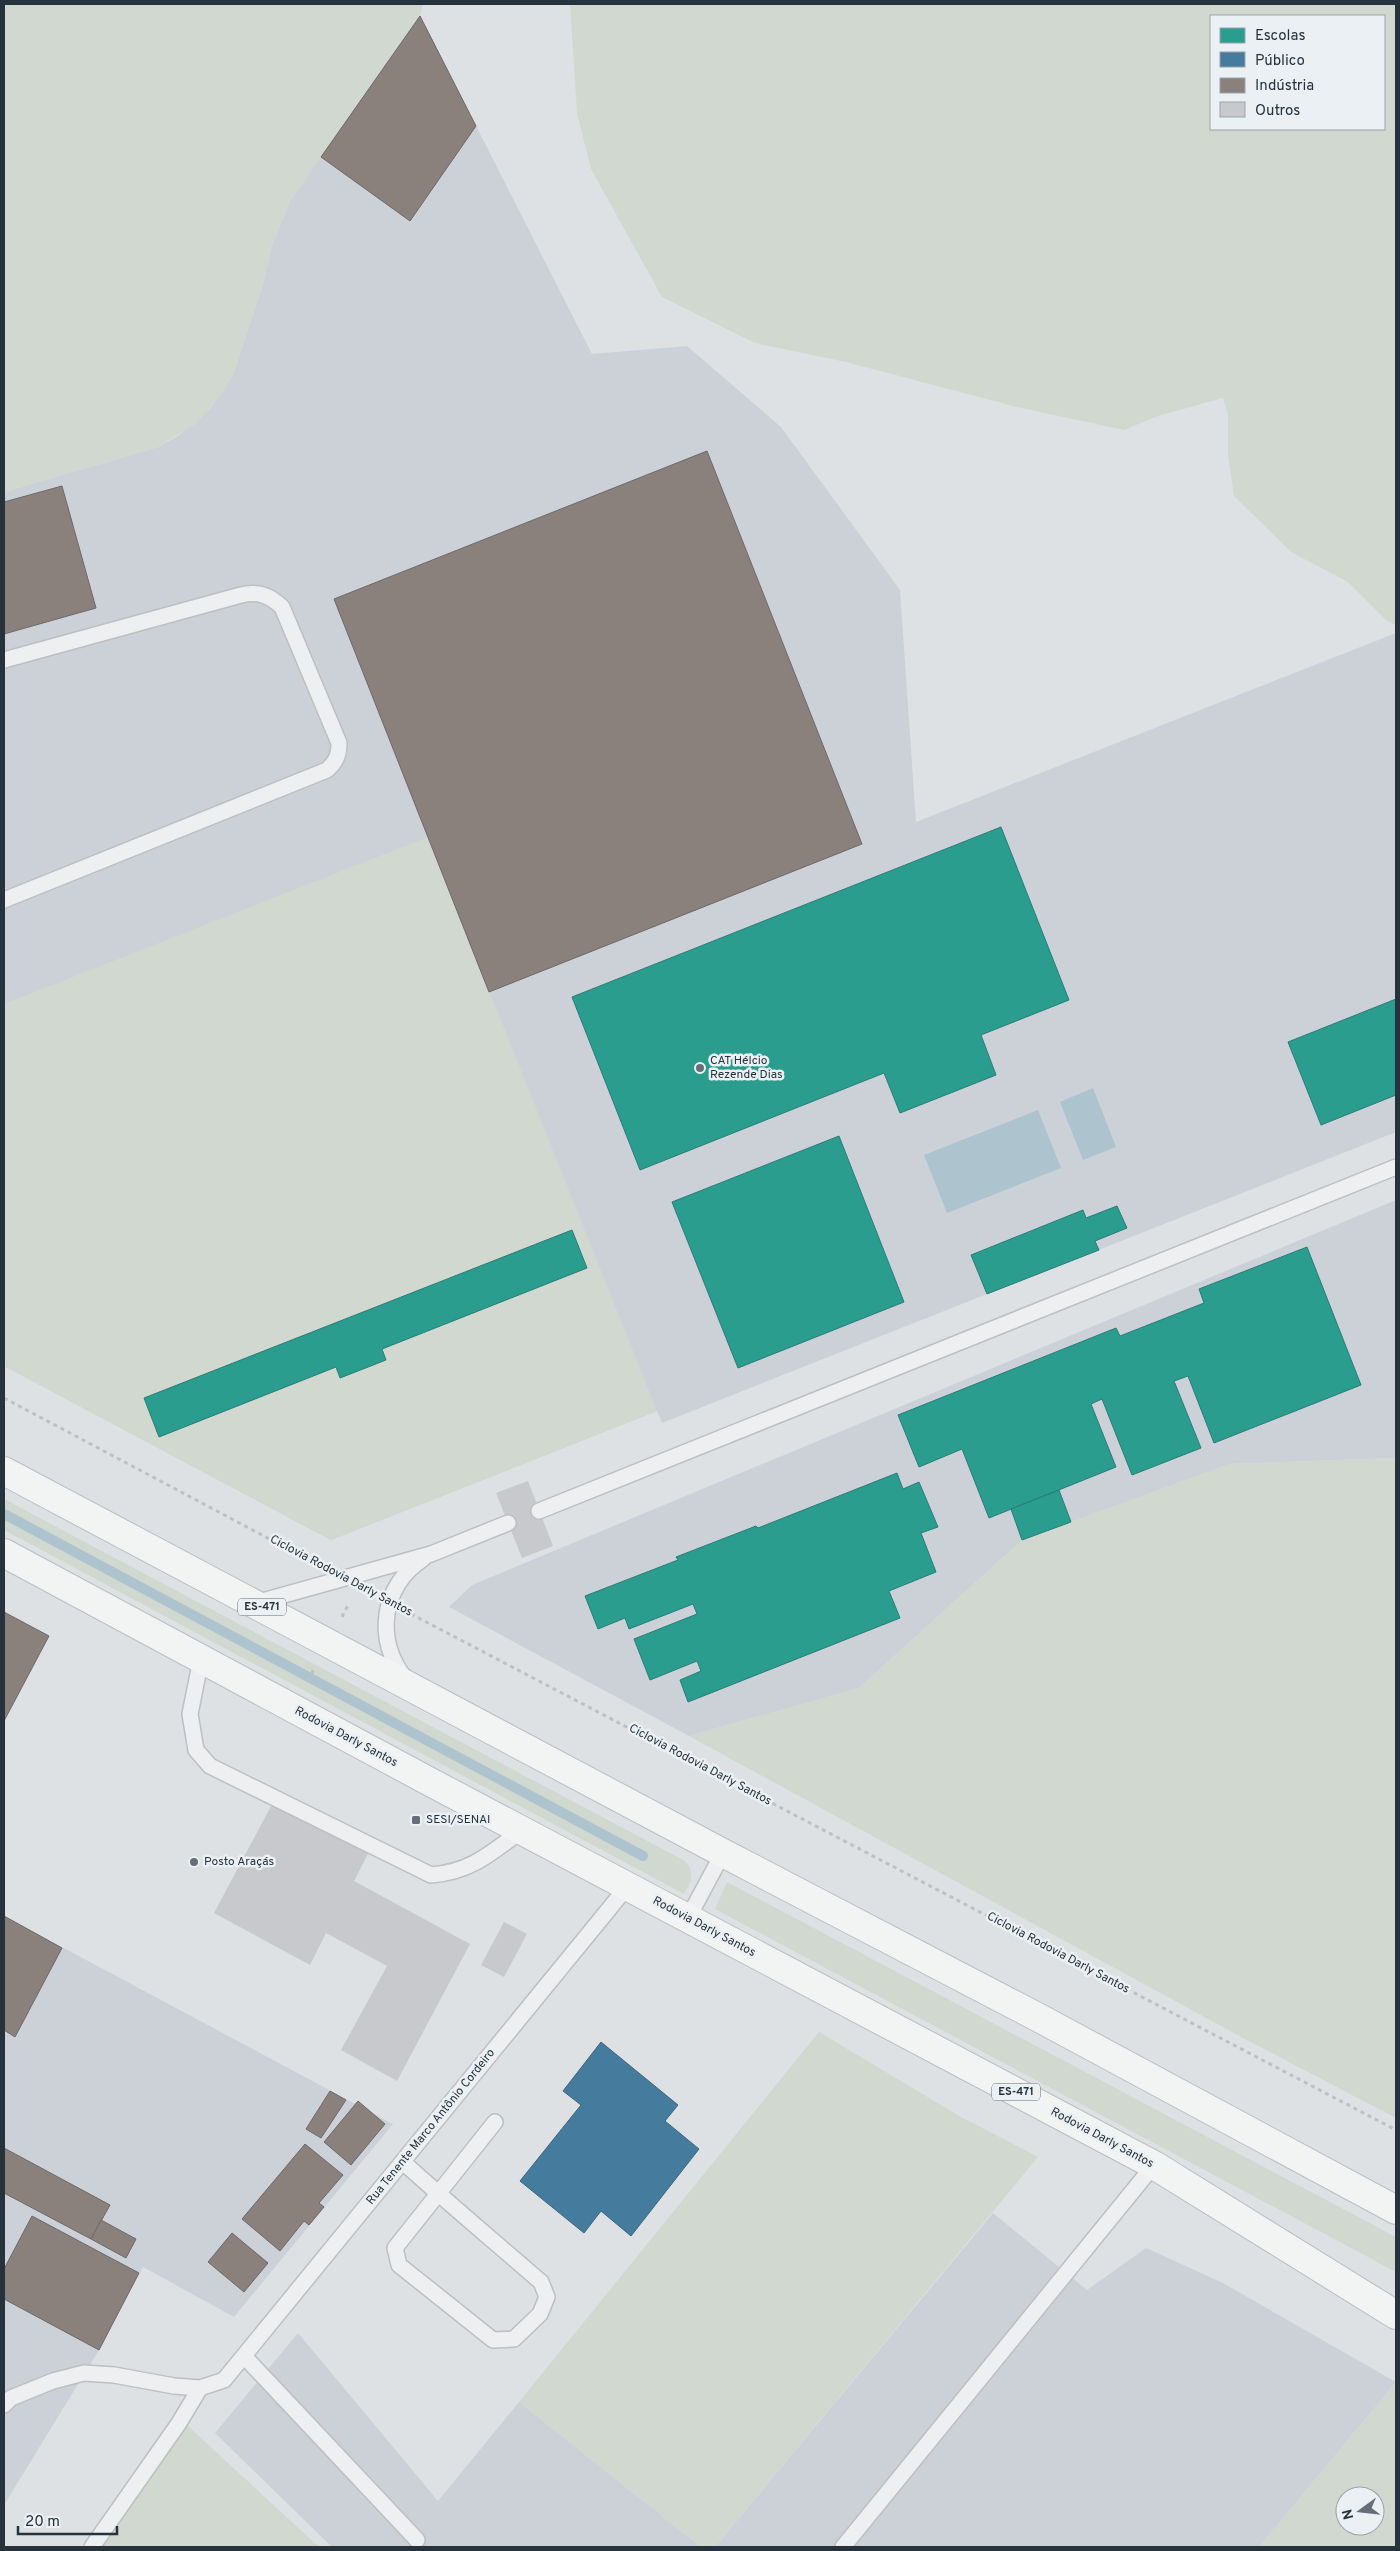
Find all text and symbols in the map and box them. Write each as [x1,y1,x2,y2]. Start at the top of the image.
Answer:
legend [1210,15,1385,130]
text: Escolas [1255,27,1305,46]
text: Público [1255,52,1305,71]
text: Indústria [1255,77,1314,96]
text: Outros [1255,102,1300,121]
place label: CAT Hélcio Rezende Dias [710,1053,783,1083]
marker: CAT Hélcio Rezende Dias [694,1062,706,1074]
street label: Ciclovia Rodovia Darly Santos [267,1532,415,1620]
road number: ES-471 [238,1598,286,1615]
street label: Rodovia Darly Santos [292,1703,400,1771]
street label: Ciclovia Rodovia Darly Santos [626,1721,774,1809]
place label: SESI/SENAI [426,1812,490,1828]
marker: SESI/SENAI [410,1814,422,1826]
place label: Posto Araçás [204,1854,274,1870]
marker: Posto Araçás [188,1856,200,1868]
street label: Rodovia Darly Santos [650,1893,758,1961]
street label: Ciclovia Rodovia Darly Santos [984,1909,1132,1997]
street label: Rua Tenente Marco Antônio Cordeiro [363,2045,499,2208]
road number: ES-471 [992,2084,1040,2100]
street label: Rodovia Darly Santos [1048,2104,1156,2172]
north arrow [1335,2486,1385,2536]
scale bar [18,2504,116,2536]
text: N [1339,2507,1358,2521]
text: 20 m [25,2513,60,2532]

